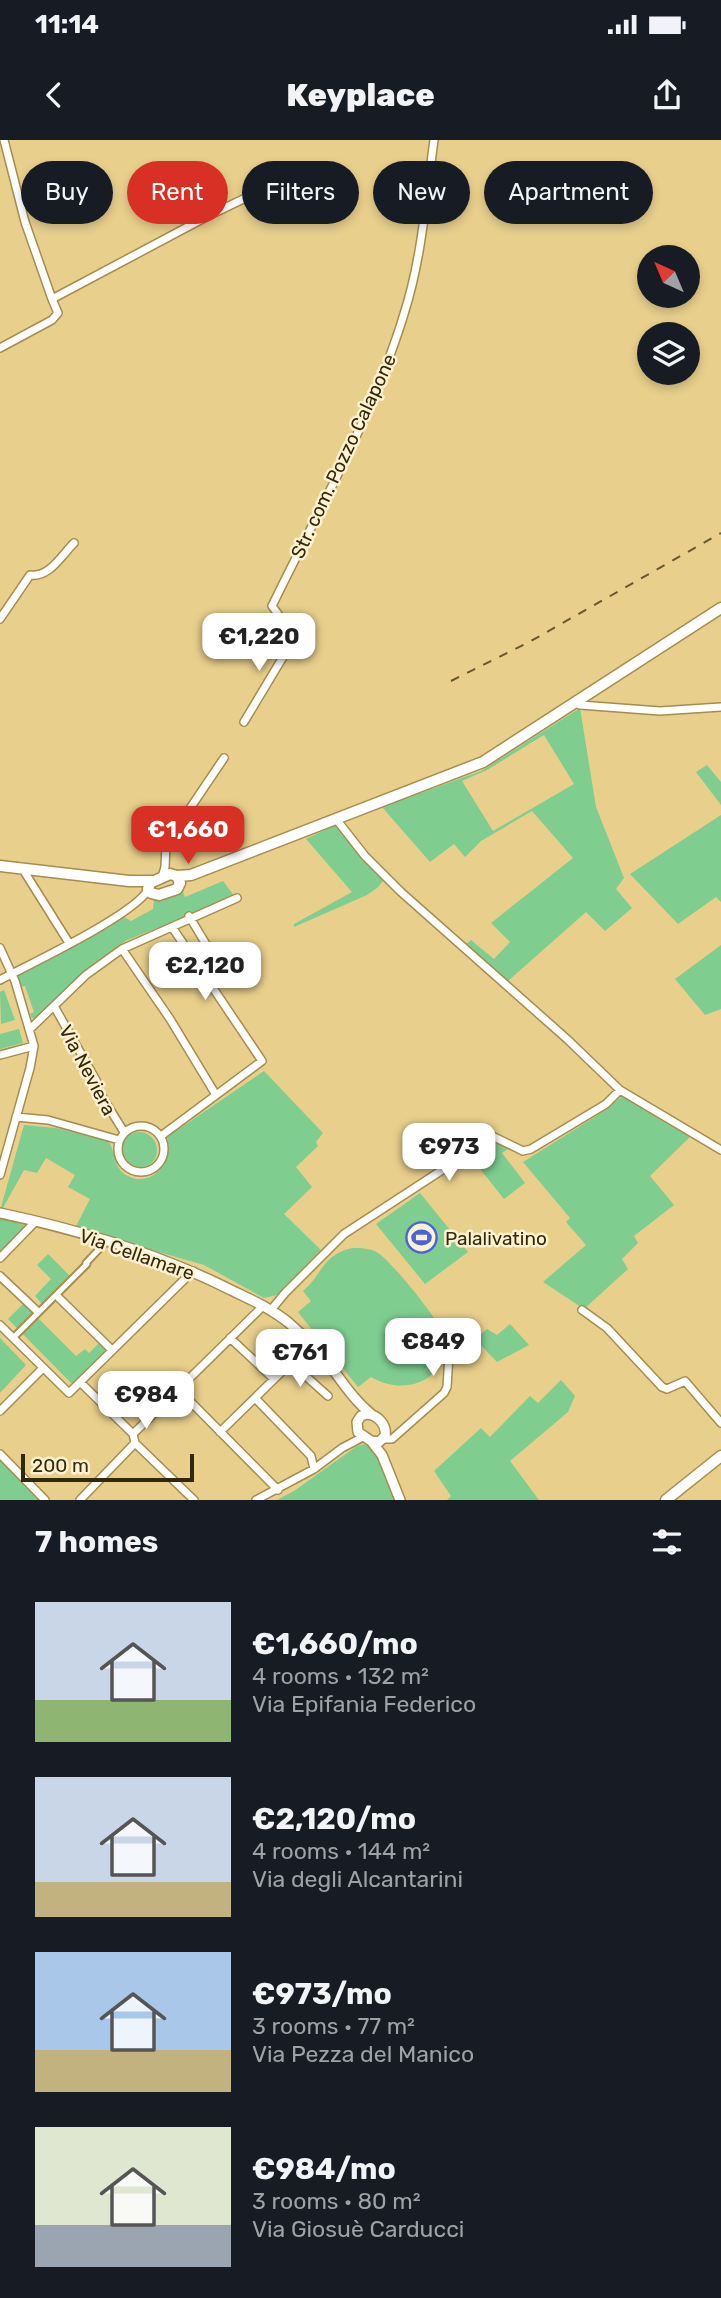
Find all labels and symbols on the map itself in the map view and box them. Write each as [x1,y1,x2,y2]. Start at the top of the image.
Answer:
north arrow [637,245,700,308]
street label: Str. com. Pozzo Calapone [286,350,401,562]
pin: €1,220 [202,614,316,673]
pin: €1,660 [131,806,245,866]
pin: €2,120 [148,942,262,1002]
street label: Via Neviera [54,1021,121,1119]
pin: €973 [408,1124,490,1183]
sports icon: Palalivatino [405,1221,439,1255]
street label: Via Cellamare [76,1224,197,1285]
place label: Palalivatino [445,1227,547,1250]
pin: €849 [392,1318,474,1378]
pin: €761 [259,1330,341,1389]
pin: €984 [105,1372,187,1431]
scale bar [21,1451,194,1483]

